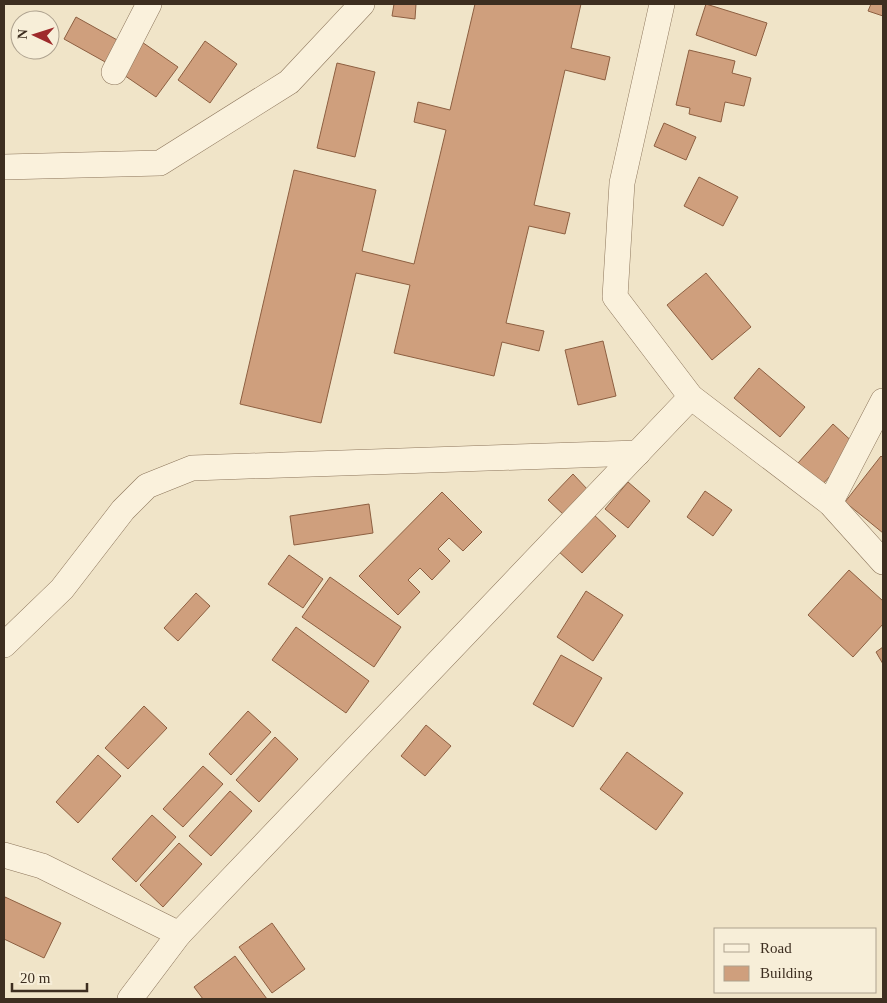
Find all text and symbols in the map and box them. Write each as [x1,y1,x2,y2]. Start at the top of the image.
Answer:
north arrow [10,10,60,60]
text: N [15,29,30,40]
legend [714,928,877,993]
text: Road [760,940,792,956]
scale bar [12,960,88,992]
text: Building [760,965,813,981]
text: 20 m [20,970,51,986]

